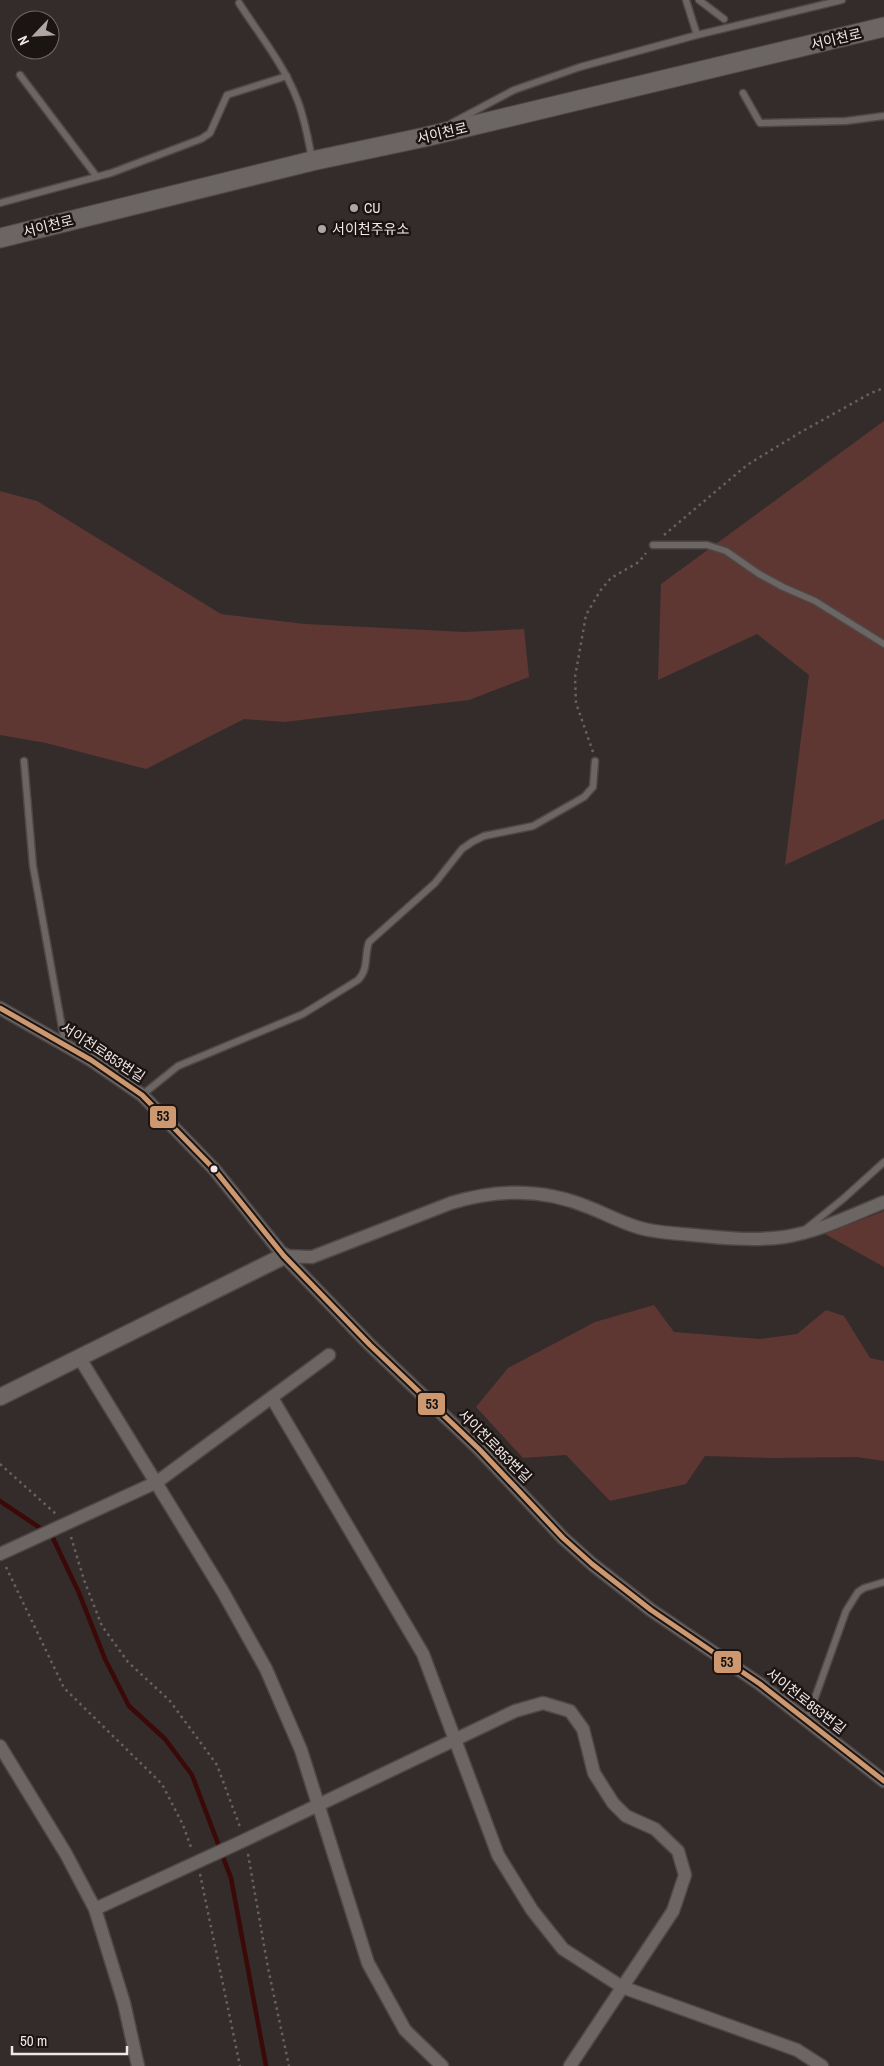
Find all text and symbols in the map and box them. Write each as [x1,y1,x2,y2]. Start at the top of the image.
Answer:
north arrow [10,10,60,60]
street label: 서이천로 [809,24,863,54]
text: N [13,33,33,48]
street label: 서이천로 [415,118,469,148]
place label: CU [364,199,381,217]
marker: CU [348,202,360,214]
street label: 서이천로 [21,211,75,241]
place label: 서이천주유소 [332,220,409,238]
marker: 서이천주유소 [316,223,328,235]
street label: 서이천로853번길 [58,1018,148,1086]
line badge: 53 [149,1105,177,1129]
text: 53 [157,1107,169,1125]
unlabelled marker [209,1164,219,1174]
line badge: 53 [417,1392,446,1416]
text: 53 [426,1395,438,1413]
street label: 서이천로853번길 [455,1406,535,1486]
line badge: 53 [713,1650,742,1674]
text: 53 [721,1653,733,1671]
street label: 서이천로853번길 [762,1664,850,1738]
scale bar [12,2024,128,2056]
text: 50 m [20,2030,47,2051]

